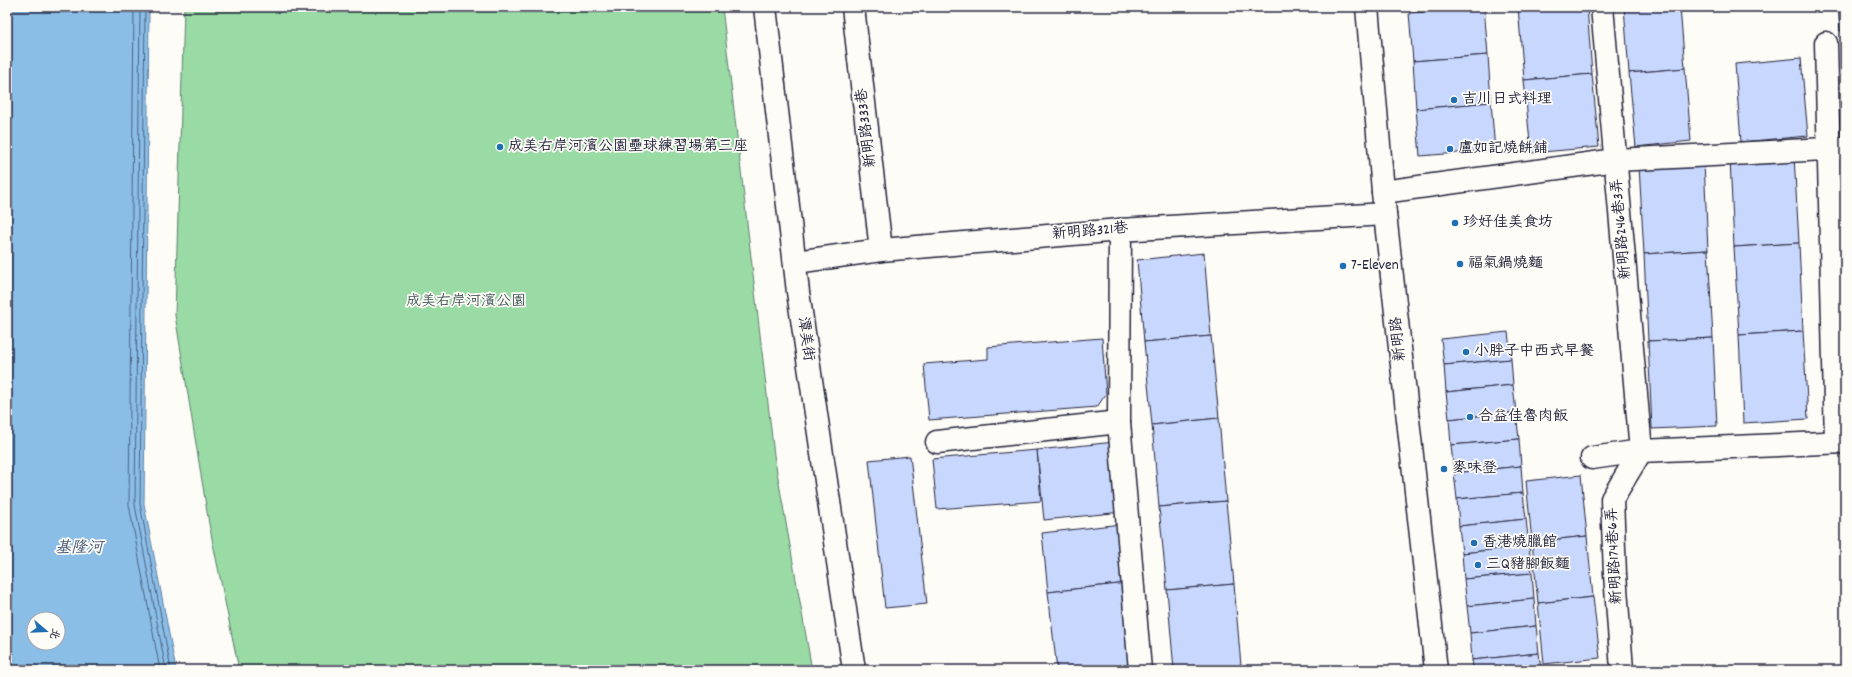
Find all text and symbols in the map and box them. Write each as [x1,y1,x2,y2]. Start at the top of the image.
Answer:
street label: 新明路333巷 [851,87,883,169]
place label: 吉川日式料理 [1462,89,1552,111]
marker: 吉川日式料理 [1449,95,1459,105]
place label: 成美右岸河濱公園壘球練習場第三座 [508,136,748,158]
place label: 盧如記燒餅舖 [1458,138,1548,160]
marker: 成美右岸河濱公園壘球練習場第三座 [495,142,505,152]
marker: 盧如記燒餅舖 [1445,144,1455,154]
street label: 新明路246巷3弄 [1607,177,1637,281]
place label: 珍好佳美食坊 [1463,212,1553,234]
street label: 新明路321巷 [1051,218,1129,246]
marker: 珍好佳美食坊 [1450,218,1460,228]
place label: 福氣鍋燒麵 [1468,253,1543,275]
place label: 7-Eleven [1351,255,1399,277]
marker: 福氣鍋燒麵 [1455,259,1465,269]
marker: 7-Eleven [1338,261,1348,271]
park label: 成美右岸河濱公園 [406,291,526,313]
street label: 潭美街 [791,315,819,363]
street label: 新明路 [1386,315,1412,363]
place label: 小胖子中西式早餐 [1474,341,1594,363]
marker: 小胖子中西式早餐 [1461,347,1471,357]
place label: 合益佳魯肉飯 [1478,406,1568,428]
marker: 合益佳魯肉飯 [1465,412,1475,422]
place label: 麥味登 [1452,458,1497,480]
marker: 麥味登 [1439,464,1449,474]
street label: 新明路174巷6弄 [1601,507,1629,605]
place label: 香港燒臘館 [1482,532,1557,554]
water label: 基隆河 [55,537,106,560]
marker: 香港燒臘館 [1469,538,1479,548]
place label: 三Q豬腳飯麵 [1486,554,1570,576]
marker: 三Q豬腳飯麵 [1473,560,1483,570]
north arrow [26,611,66,651]
text: 北 [44,626,63,641]

